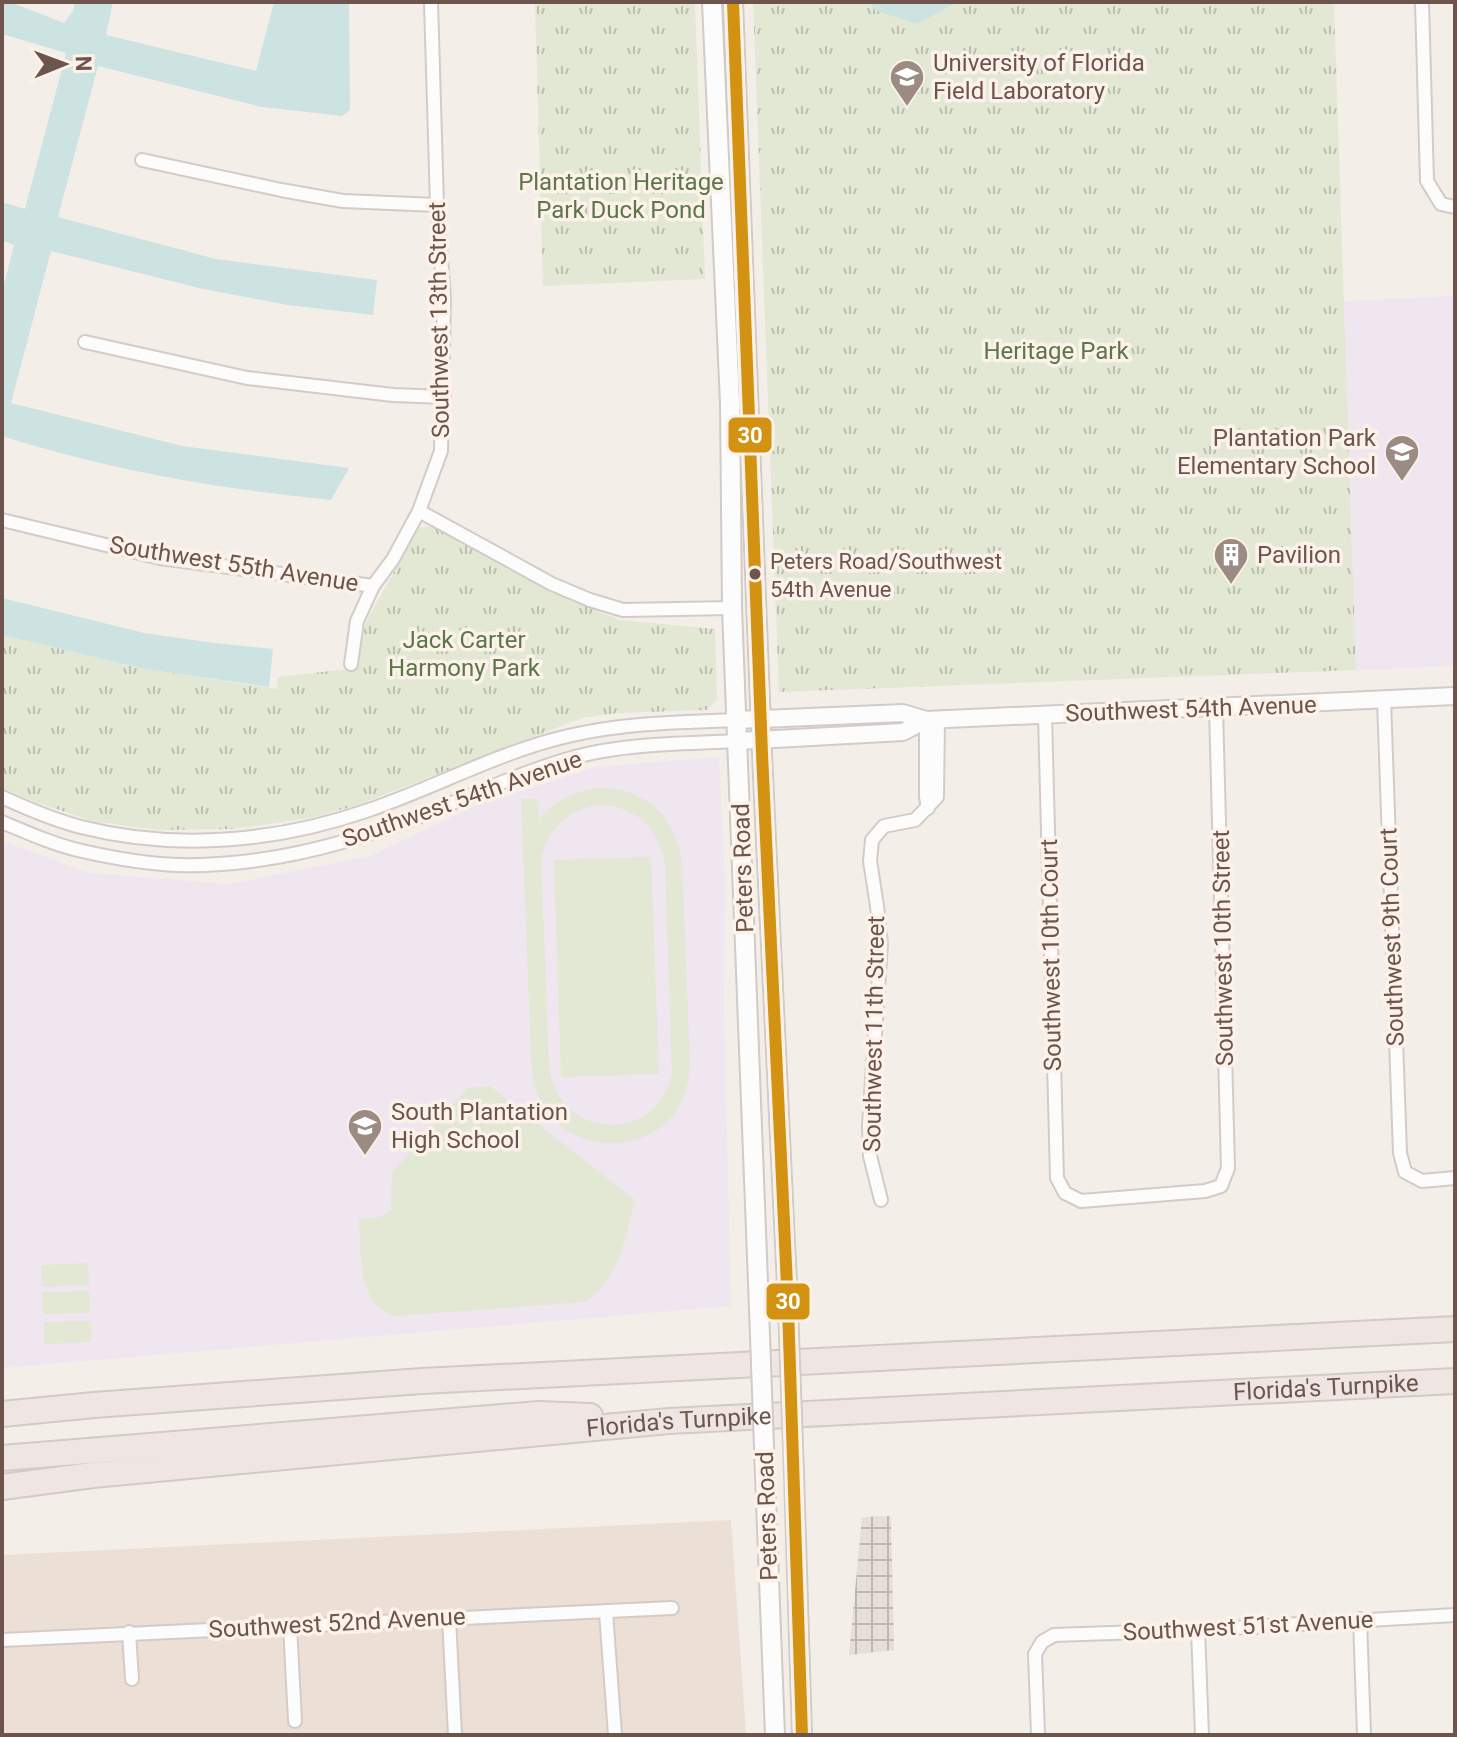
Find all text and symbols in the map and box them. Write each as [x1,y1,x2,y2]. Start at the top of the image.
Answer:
north arrow [24,24,104,104]
place label: University of Florida Field Laboratory [933,49,1145,105]
text: N [71,56,96,72]
school or university icon: University of Florida Field Laboratory [888,58,926,108]
park label: Plantation Heritage Park Duck Pond [518,168,724,224]
street label: Southwest 13th Street [423,201,455,438]
park label: Heritage Park [983,337,1129,365]
line badge: 30 [727,416,773,454]
text: 30 [737,423,763,448]
place label: Plantation Park Elementary School [1177,424,1377,480]
school or university icon: Plantation Park Elementary School [1383,433,1421,483]
street label: Southwest 55th Avenue [108,530,360,598]
building icon: Pavilion [1212,536,1250,586]
place label: Pavilion [1257,541,1341,569]
place label: Peters Road/Southwest 54th Avenue [770,549,1002,602]
marker: Peters Road/Southwest 54th Avenue [747,566,763,582]
park label: Jack Carter Harmony Park [388,626,541,682]
street label: Southwest 54th Avenue [1065,691,1317,727]
street label: Southwest 54th Avenue [338,745,586,853]
street label: Peters Road [727,803,759,933]
street label: Southwest 9th Court [1374,827,1410,1047]
street label: Southwest 10th Street [1207,829,1239,1066]
street label: Southwest 10th Court [1035,838,1067,1071]
street label: Southwest 11th Street [858,915,890,1152]
place label: South Plantation High School [391,1098,568,1154]
school or university icon: South Plantation High School [346,1107,384,1157]
line badge: 30 [765,1282,811,1321]
text: 30 [775,1289,801,1314]
street label: Florida's Turnpike [1232,1369,1419,1406]
street label: Florida's Turnpike [585,1402,772,1443]
street label: Peters Road [751,1451,783,1581]
street label: Southwest 52nd Avenue [208,1602,466,1644]
street label: Southwest 51st Avenue [1122,1605,1374,1647]

